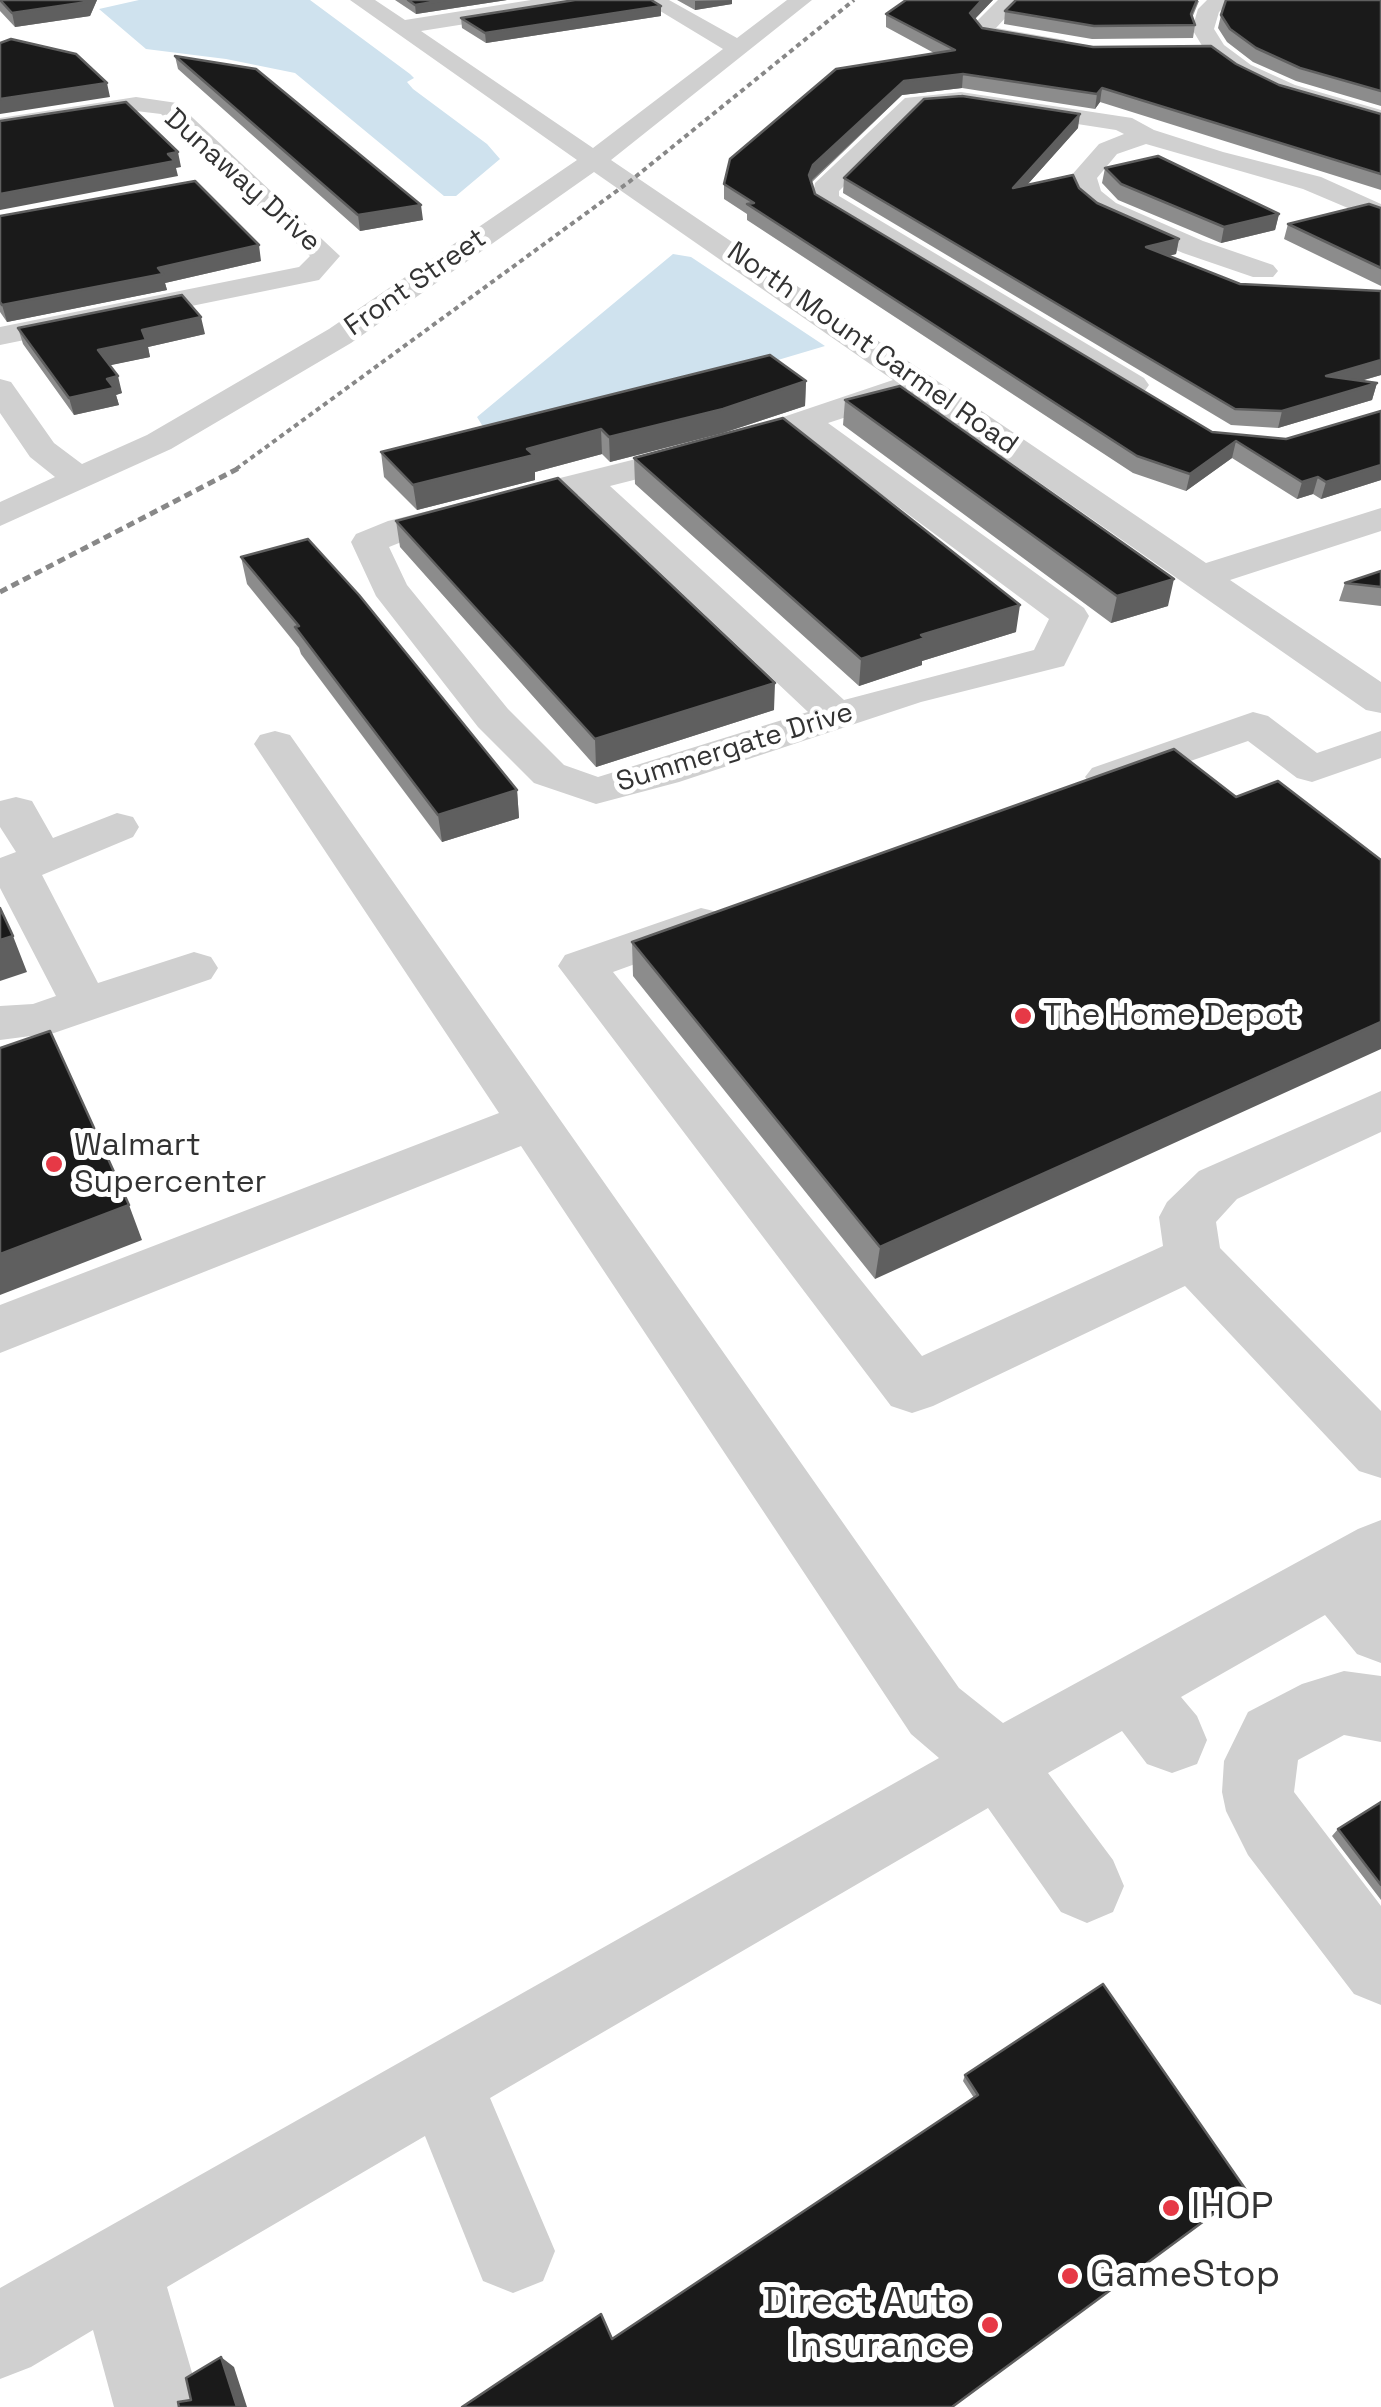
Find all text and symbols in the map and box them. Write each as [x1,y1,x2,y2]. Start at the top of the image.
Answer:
street label: Dunaway Drive [157,102,327,260]
street label: Front Street [339,222,493,344]
street label: North Mount Carmel Road [720,236,1024,462]
street label: Summergate Drive [613,696,857,800]
place label: The Home Depot [1043,997,1299,1035]
marker: The Home Depot [1012,1005,1034,1027]
place label: Walmart Supercenter [74,1127,267,1202]
marker: Walmart Supercenter [43,1153,65,1175]
place label: IHOP [1191,2185,1273,2231]
marker: IHOP [1160,2197,1182,2219]
place label: GameStop [1090,2253,1280,2299]
marker: GameStop [1059,2265,1081,2287]
place label: Direct Auto Insurance [763,2280,970,2370]
marker: Direct Auto Insurance [979,2314,1001,2336]

